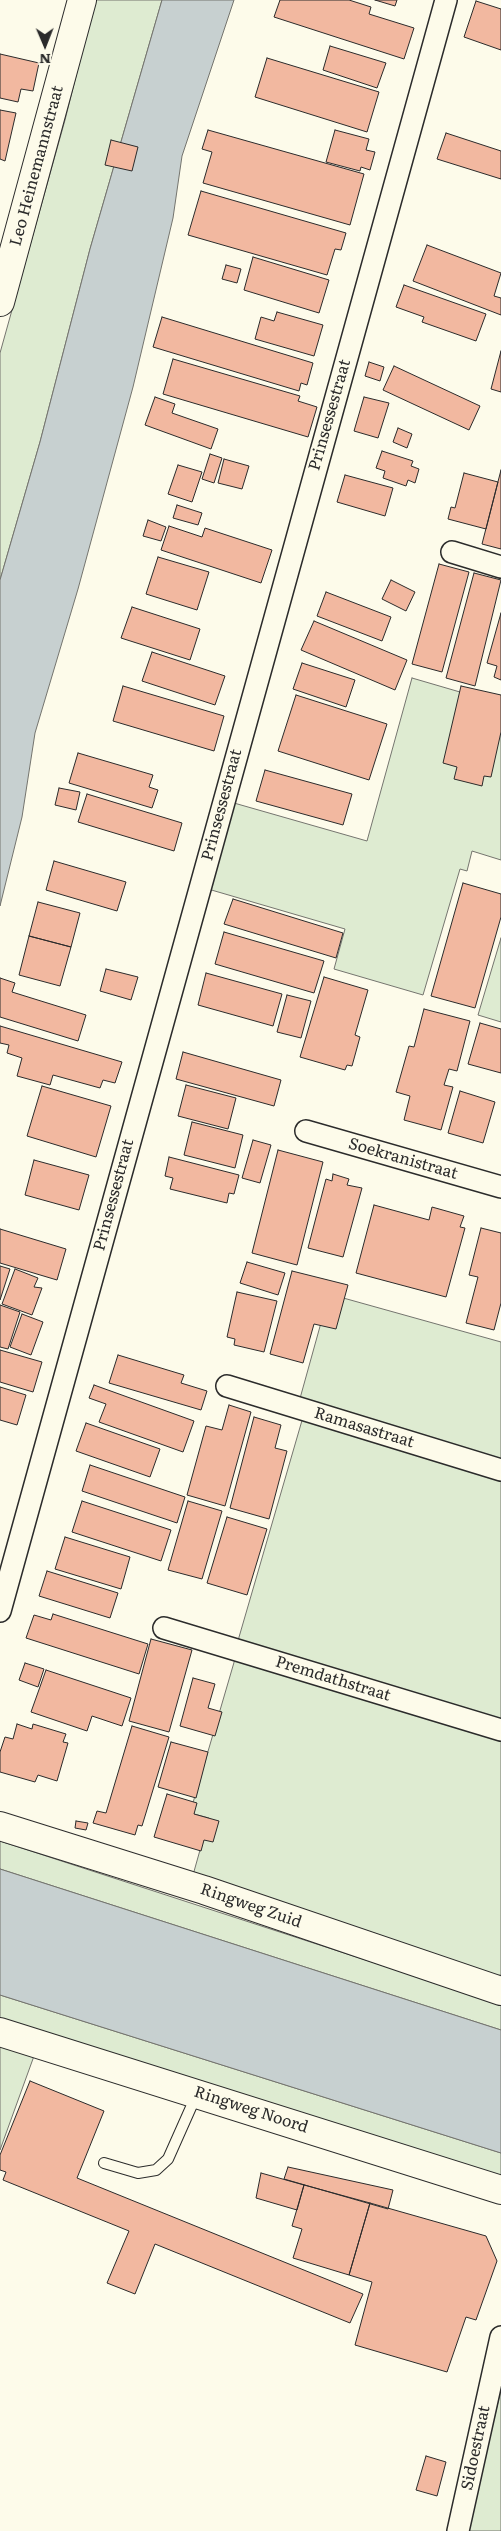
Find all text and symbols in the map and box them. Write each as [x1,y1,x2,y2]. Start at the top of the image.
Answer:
north arrow [20,20,70,70]
text: N [39,50,51,70]
street label: Leo Heinemannstraat [6,84,68,248]
street label: Prinsessestraat [305,357,355,473]
street label: Prinsessestraat [198,747,246,863]
street label: Soekranistraat [346,1134,460,1184]
street label: Prinsessestraat [90,1137,138,1253]
street label: Ramasastraat [312,1404,416,1452]
street label: Premdathstraat [273,1652,393,1706]
street label: Ringweg Zuid [198,1880,304,1932]
street label: Ringweg Noord [192,2083,310,2137]
street label: Sidoestraat [458,2404,494,2492]

